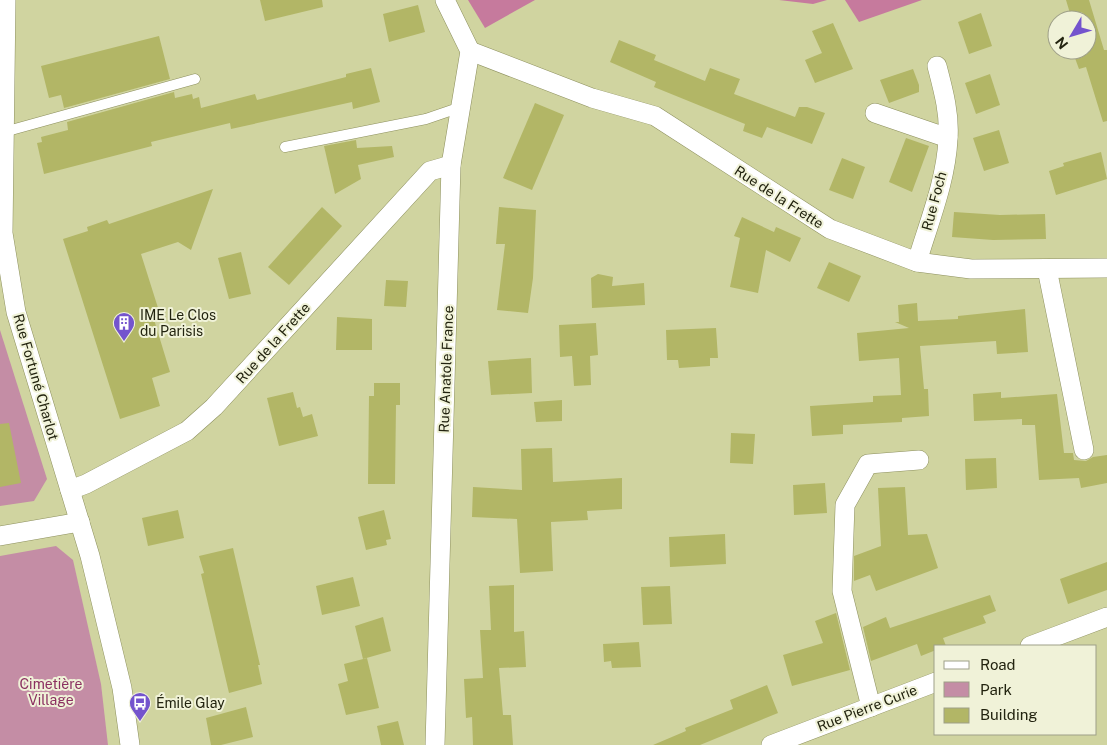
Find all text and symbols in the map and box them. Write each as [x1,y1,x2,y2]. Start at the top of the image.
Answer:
north arrow [1047,10,1097,60]
text: N [1052,34,1071,52]
street label: Rue de la Frette [732,162,826,232]
street label: Rue Foch [918,170,950,232]
street label: Rue de la Frette [233,299,313,387]
street label: Rue Anatole France [436,305,456,433]
place label: IME Le Clos du Parisis [140,307,216,339]
building icon: IME Le Clos du Parisis [112,311,136,342]
street label: Rue Fortuné Charlot [10,312,62,442]
legend [934,645,1097,735]
text: Road [980,656,1016,673]
park label: Cimetière Village [19,676,83,708]
text: Park [980,681,1012,698]
street label: Rue Pierre Curie [815,682,919,734]
bus stop icon: Émile Glay [128,691,152,722]
place label: Émile Glay [156,694,225,711]
text: Building [980,706,1038,723]

